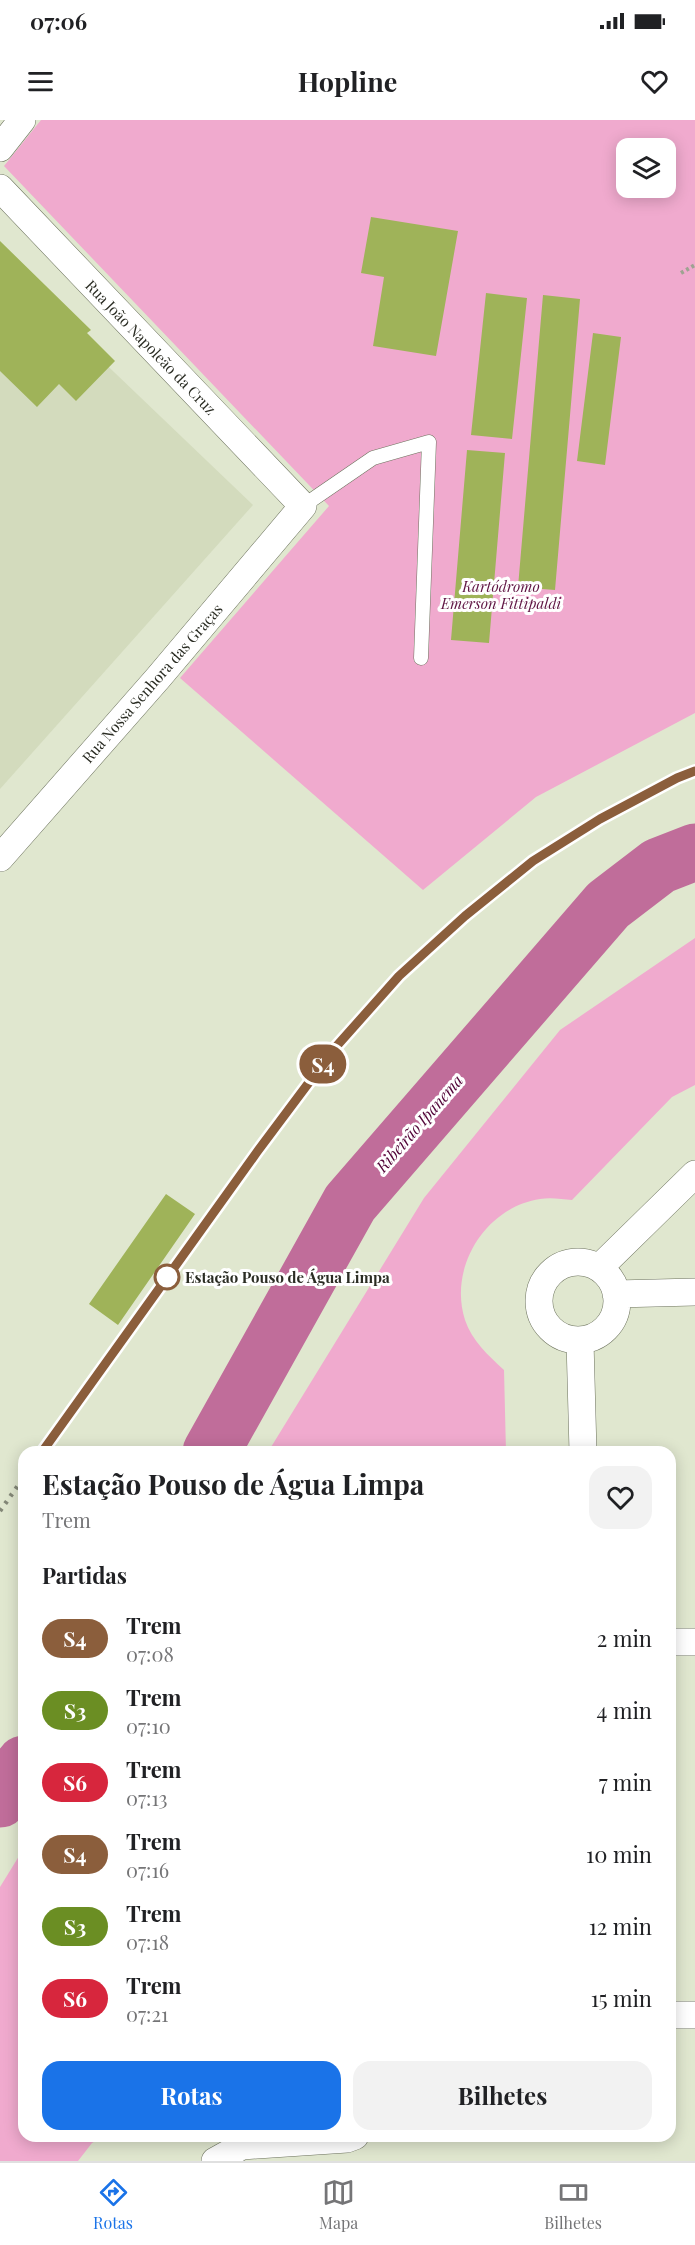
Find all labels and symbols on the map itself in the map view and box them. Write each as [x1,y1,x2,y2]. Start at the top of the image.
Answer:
street label: Rua João Napoleão da Cruz [81,275,221,419]
park label: Kartódromo Emerson Fittipaldi [440,576,562,613]
street label: Rua Nossa Senhora das Graças [77,599,227,767]
line badge: S4 [296,1044,350,1084]
water label: Ribeirão Ipanema [370,1070,467,1177]
marker: Estação Pouso de Água Limpa [154,1264,180,1290]
place label: Estação Pouso de Água Limpa [185,1267,390,1287]

